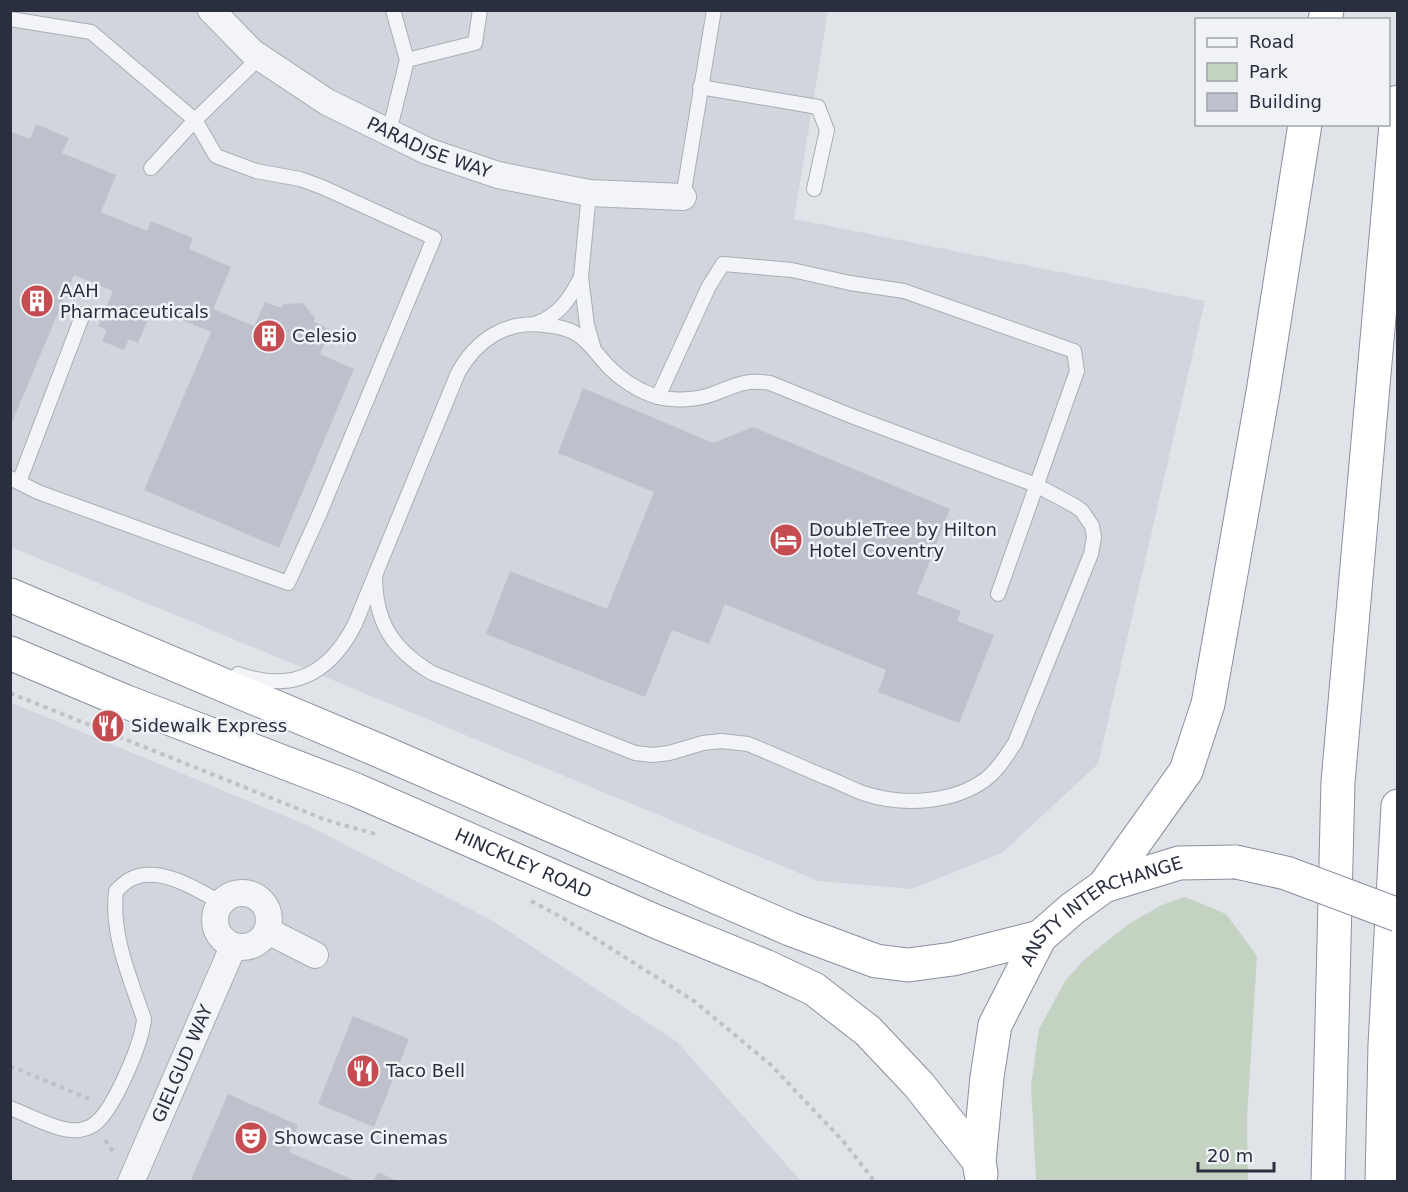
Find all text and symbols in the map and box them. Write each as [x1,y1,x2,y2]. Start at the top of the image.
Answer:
legend [1195,18,1390,126]
text: Road [1249,31,1294,52]
text: Park [1249,61,1288,82]
text: Building [1249,91,1322,112]
street label: PARADISE WAY [364,112,495,182]
place label: AAH Pharmaceuticals [60,280,209,322]
building icon: AAH Pharmaceuticals [19,283,55,319]
building icon: Celesio [251,318,287,354]
place label: Celesio [292,325,357,346]
place label: DoubleTree by Hilton Hotel Coventry [809,519,997,561]
hotel icon: DoubleTree by Hilton Hotel Coventry [768,522,804,558]
restaurant icon: Sidewalk Express [90,708,126,744]
place label: Sidewalk Express [131,715,287,736]
street label: HINCKLEY ROAD [452,824,595,902]
street label: ANSTY INTERCHANGE [1016,852,1185,970]
street label: GIELGUD WAY [147,1000,217,1126]
restaurant icon: Taco Bell [345,1053,381,1089]
place label: Taco Bell [385,1060,465,1081]
theatre icon: Showcase Cinemas [233,1120,269,1156]
place label: Showcase Cinemas [274,1127,448,1148]
scale bar [1198,1135,1274,1173]
text: 20 m [1207,1145,1253,1166]

